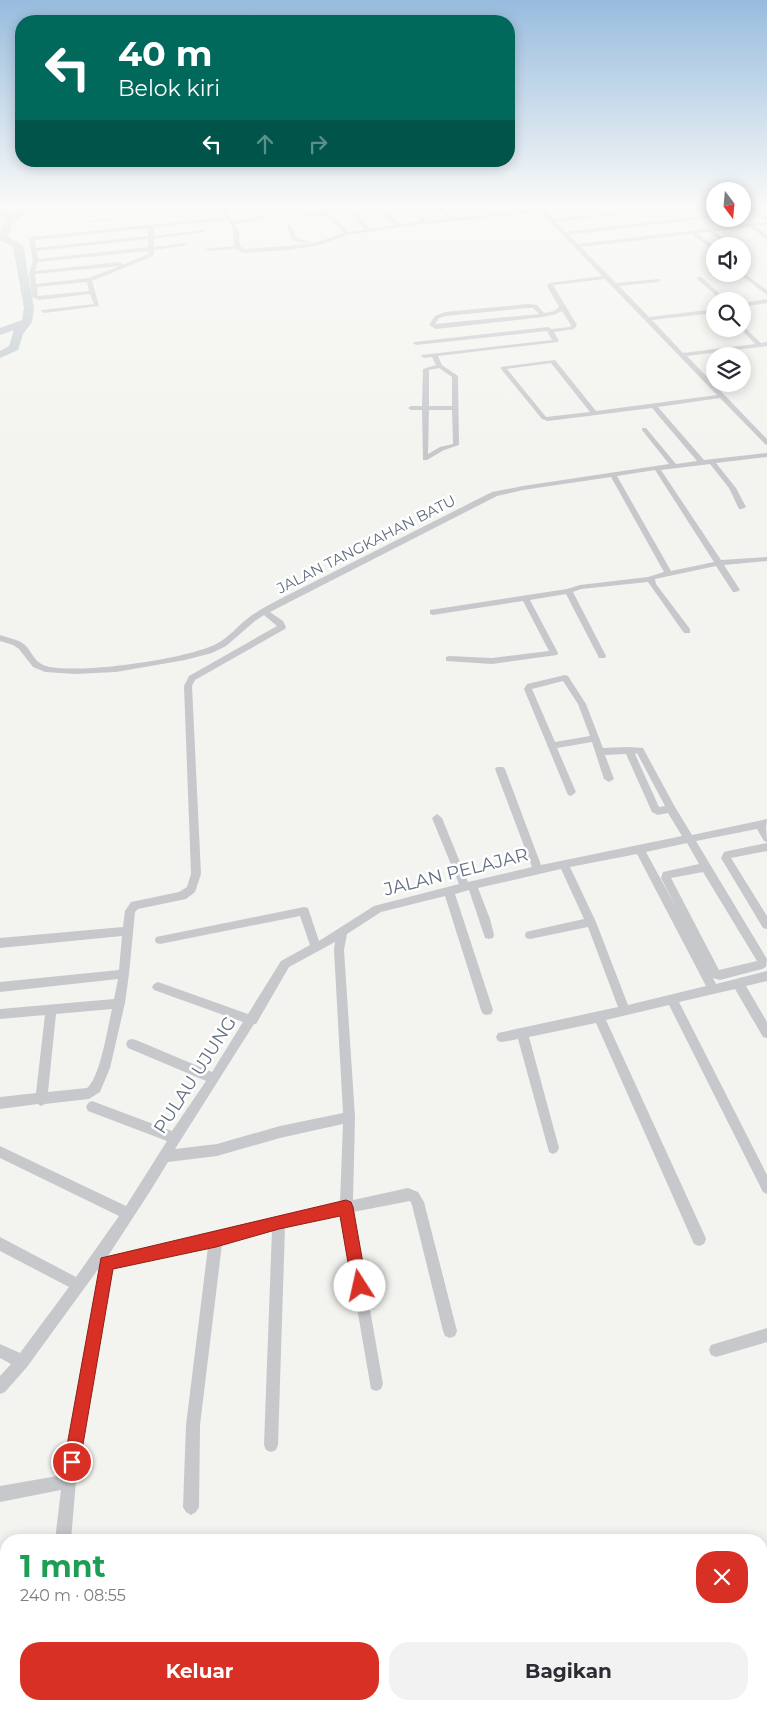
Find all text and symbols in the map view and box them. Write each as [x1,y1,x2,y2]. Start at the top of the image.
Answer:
text: 40 m [118,32,213,75]
icon: left [35,35,100,100]
text: Belok kiri [118,75,220,102]
icon: left [198,130,226,158]
icon: ahead [251,130,279,158]
icon: right [304,130,332,158]
north arrow [706,182,751,228]
map controls [706,182,751,392]
button: sound [706,237,751,282]
button: search [706,292,751,337]
button: layers [706,347,751,392]
street label: JALAN TANGKAHAN BATU [272,491,459,598]
street label: JALAN PELAJAR [381,843,530,901]
street label: PULAU UJUNG [149,1012,241,1138]
position arrow [333,1259,385,1311]
pin [51,1441,93,1483]
icon: arrive [58,1448,86,1476]
text: 1 mnt [20,1548,106,1585]
button: close [696,1551,748,1603]
text: 240 m · 08:55 [20,1586,126,1605]
button: Keluar [20,1642,379,1700]
button: Bagikan [389,1642,748,1700]

